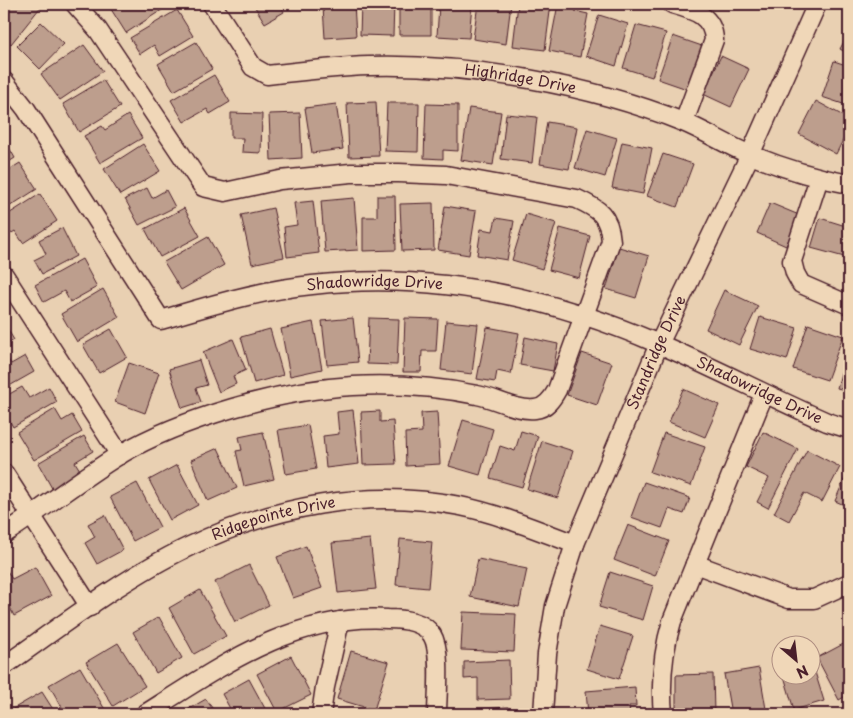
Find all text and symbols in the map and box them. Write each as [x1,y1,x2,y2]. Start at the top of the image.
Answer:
street label: Highridge Drive [464,57,579,98]
street label: Shadowridge Drive [305,268,444,296]
street label: Standridge Drive [620,291,691,413]
street label: Shadowridge Drive [693,349,827,429]
street label: Ridgepointe Drive [207,489,337,545]
north arrow [770,636,820,686]
text: N [793,660,812,684]

